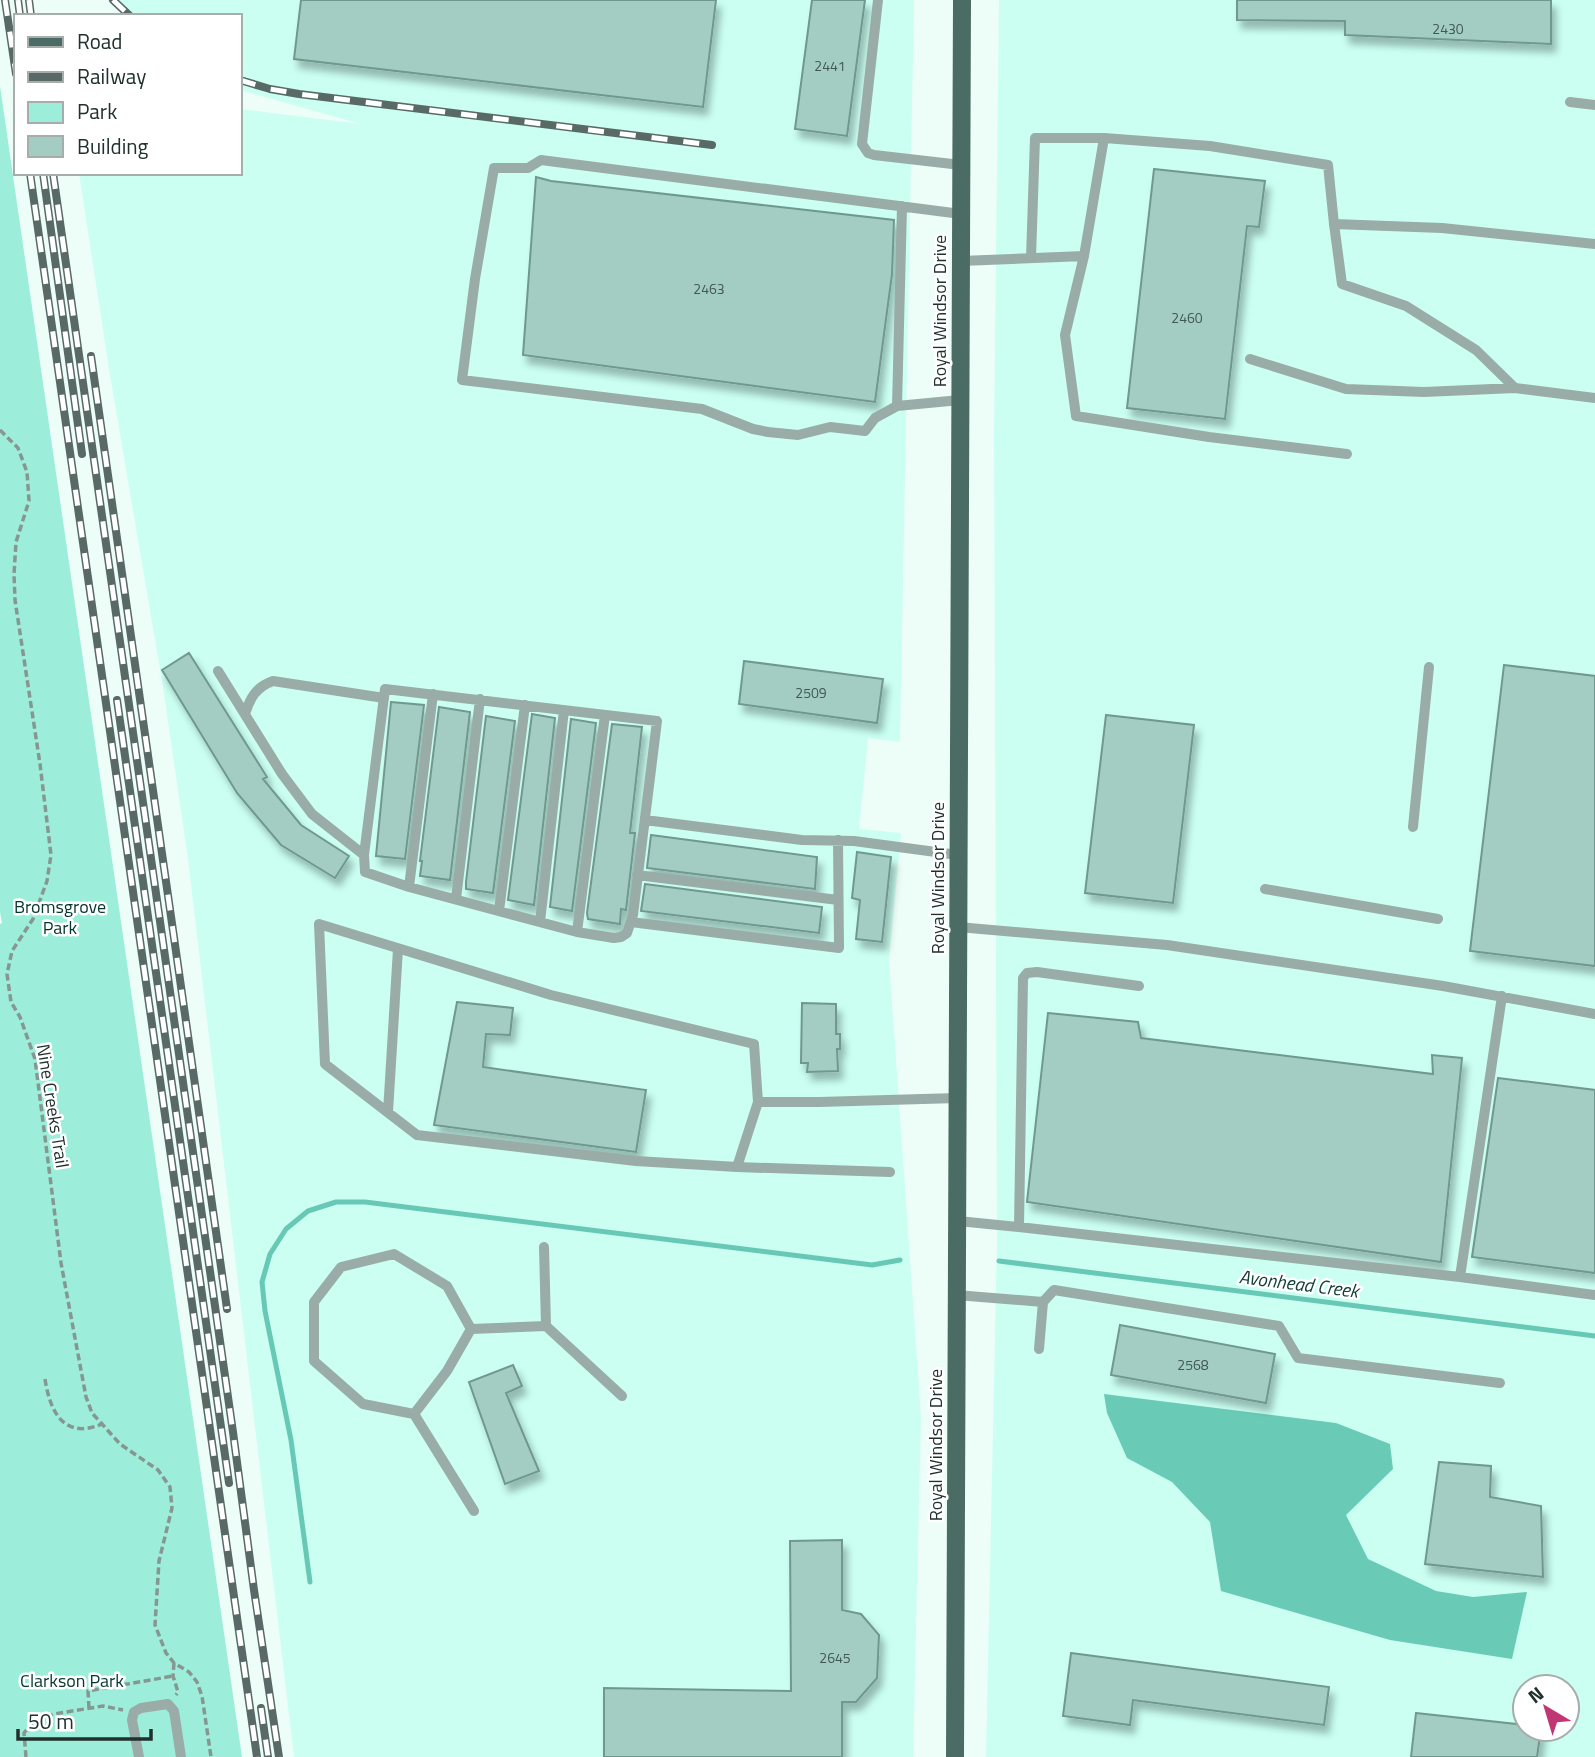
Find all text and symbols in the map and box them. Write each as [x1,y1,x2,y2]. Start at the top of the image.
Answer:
legend [14,14,242,175]
house number: 2430 [1432,18,1464,39]
text: Road [77,25,122,57]
house number: 2441 [814,55,846,76]
text: Railway [77,60,146,92]
text: Park [77,95,117,127]
text: Building [77,130,149,162]
street label: Royal Windsor Drive [926,235,953,387]
house number: 2463 [693,278,725,299]
house number: 2460 [1171,307,1203,328]
house number: 2509 [795,682,827,703]
street label: Royal Windsor Drive [924,802,951,954]
park label: Bromsgrove Park [14,893,106,941]
street label: Nine Creeks Trail [30,1042,76,1170]
water label: Avonhead Creek [1238,1261,1363,1305]
house number: 2568 [1177,1354,1209,1375]
street label: Royal Windsor Drive [922,1369,949,1521]
house number: 2645 [819,1647,851,1668]
park label: Clarkson Park [20,1667,124,1694]
north arrow [1511,1673,1581,1743]
text: N [1521,1679,1549,1710]
scale bar [18,1698,150,1742]
text: 50 m [28,1705,74,1737]

